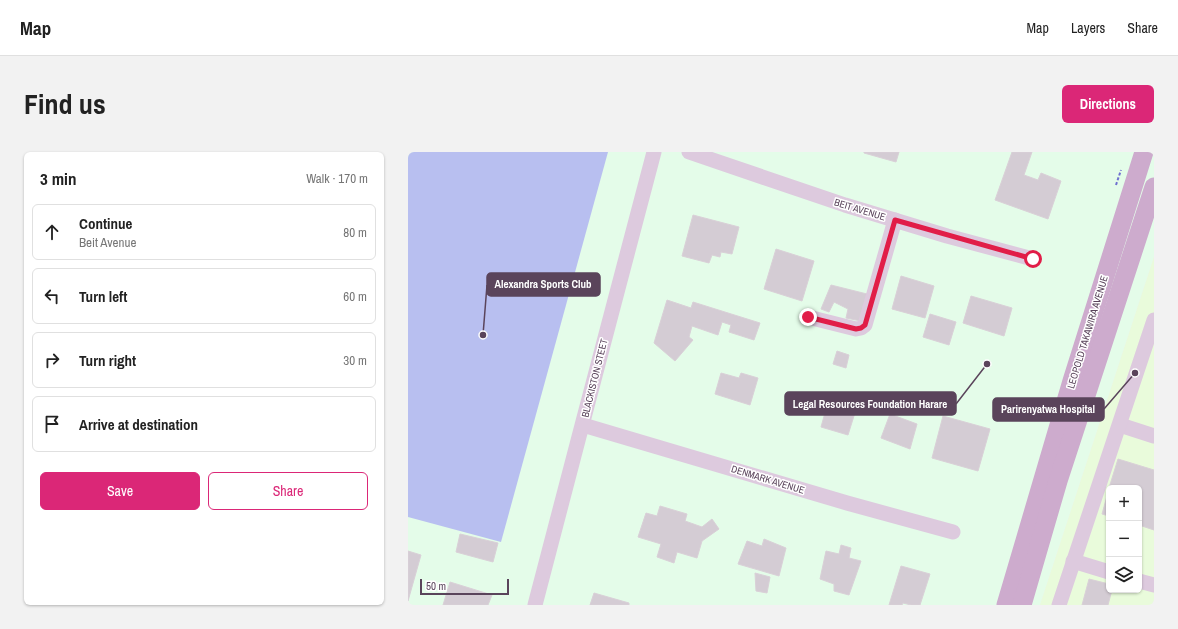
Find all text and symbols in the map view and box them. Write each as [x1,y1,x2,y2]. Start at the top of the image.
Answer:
text: Map [20,15,51,41]
text: Map [1027,19,1049,37]
text: Layers [1071,19,1105,37]
text: Share [1127,19,1158,37]
text: Find us [24,85,106,123]
button: Directions [1062,85,1154,123]
text: 3 min [40,167,76,190]
text: Walk · 170 m [306,170,368,187]
street label: BEIT AVENUE [833,196,887,223]
text: Continue [79,213,132,234]
icon: ahead [41,221,63,243]
text: 80 m [343,224,367,241]
text: Beit Avenue [79,234,136,251]
route start [1024,250,1042,268]
callout: Alexandra Sports Club [487,273,600,296]
street label: LEOPOLD TAKAWIRA AVENUE [1064,274,1111,390]
text: Alexandra Sports Club [494,277,592,291]
icon: left [41,285,63,307]
text: Turn left [79,286,127,307]
text: 60 m [343,288,367,305]
route end [799,308,817,326]
street label: BLACKISTON STEET [578,337,611,419]
icon: right [41,349,63,371]
text: Turn right [79,350,136,371]
text: 30 m [343,352,367,369]
callout: Legal Resources Foundation Harare [785,392,956,415]
text: Legal Resources Foundation Harare [793,397,947,411]
callout: Parirenyatwa Hospital [993,398,1104,421]
text: Parirenyatwa Hospital [1001,402,1095,416]
icon: arrive [41,413,63,435]
text: Arrive at destination [79,414,198,435]
street label: DENMARK AVENUE [730,462,806,497]
button: Save [40,472,200,510]
button: Share [208,472,368,510]
map controls [1106,485,1142,593]
button: + [1106,485,1142,521]
button: − [1106,521,1142,557]
button: layers [1106,557,1142,593]
scale bar [420,577,509,596]
text: 50 m [426,579,446,593]

